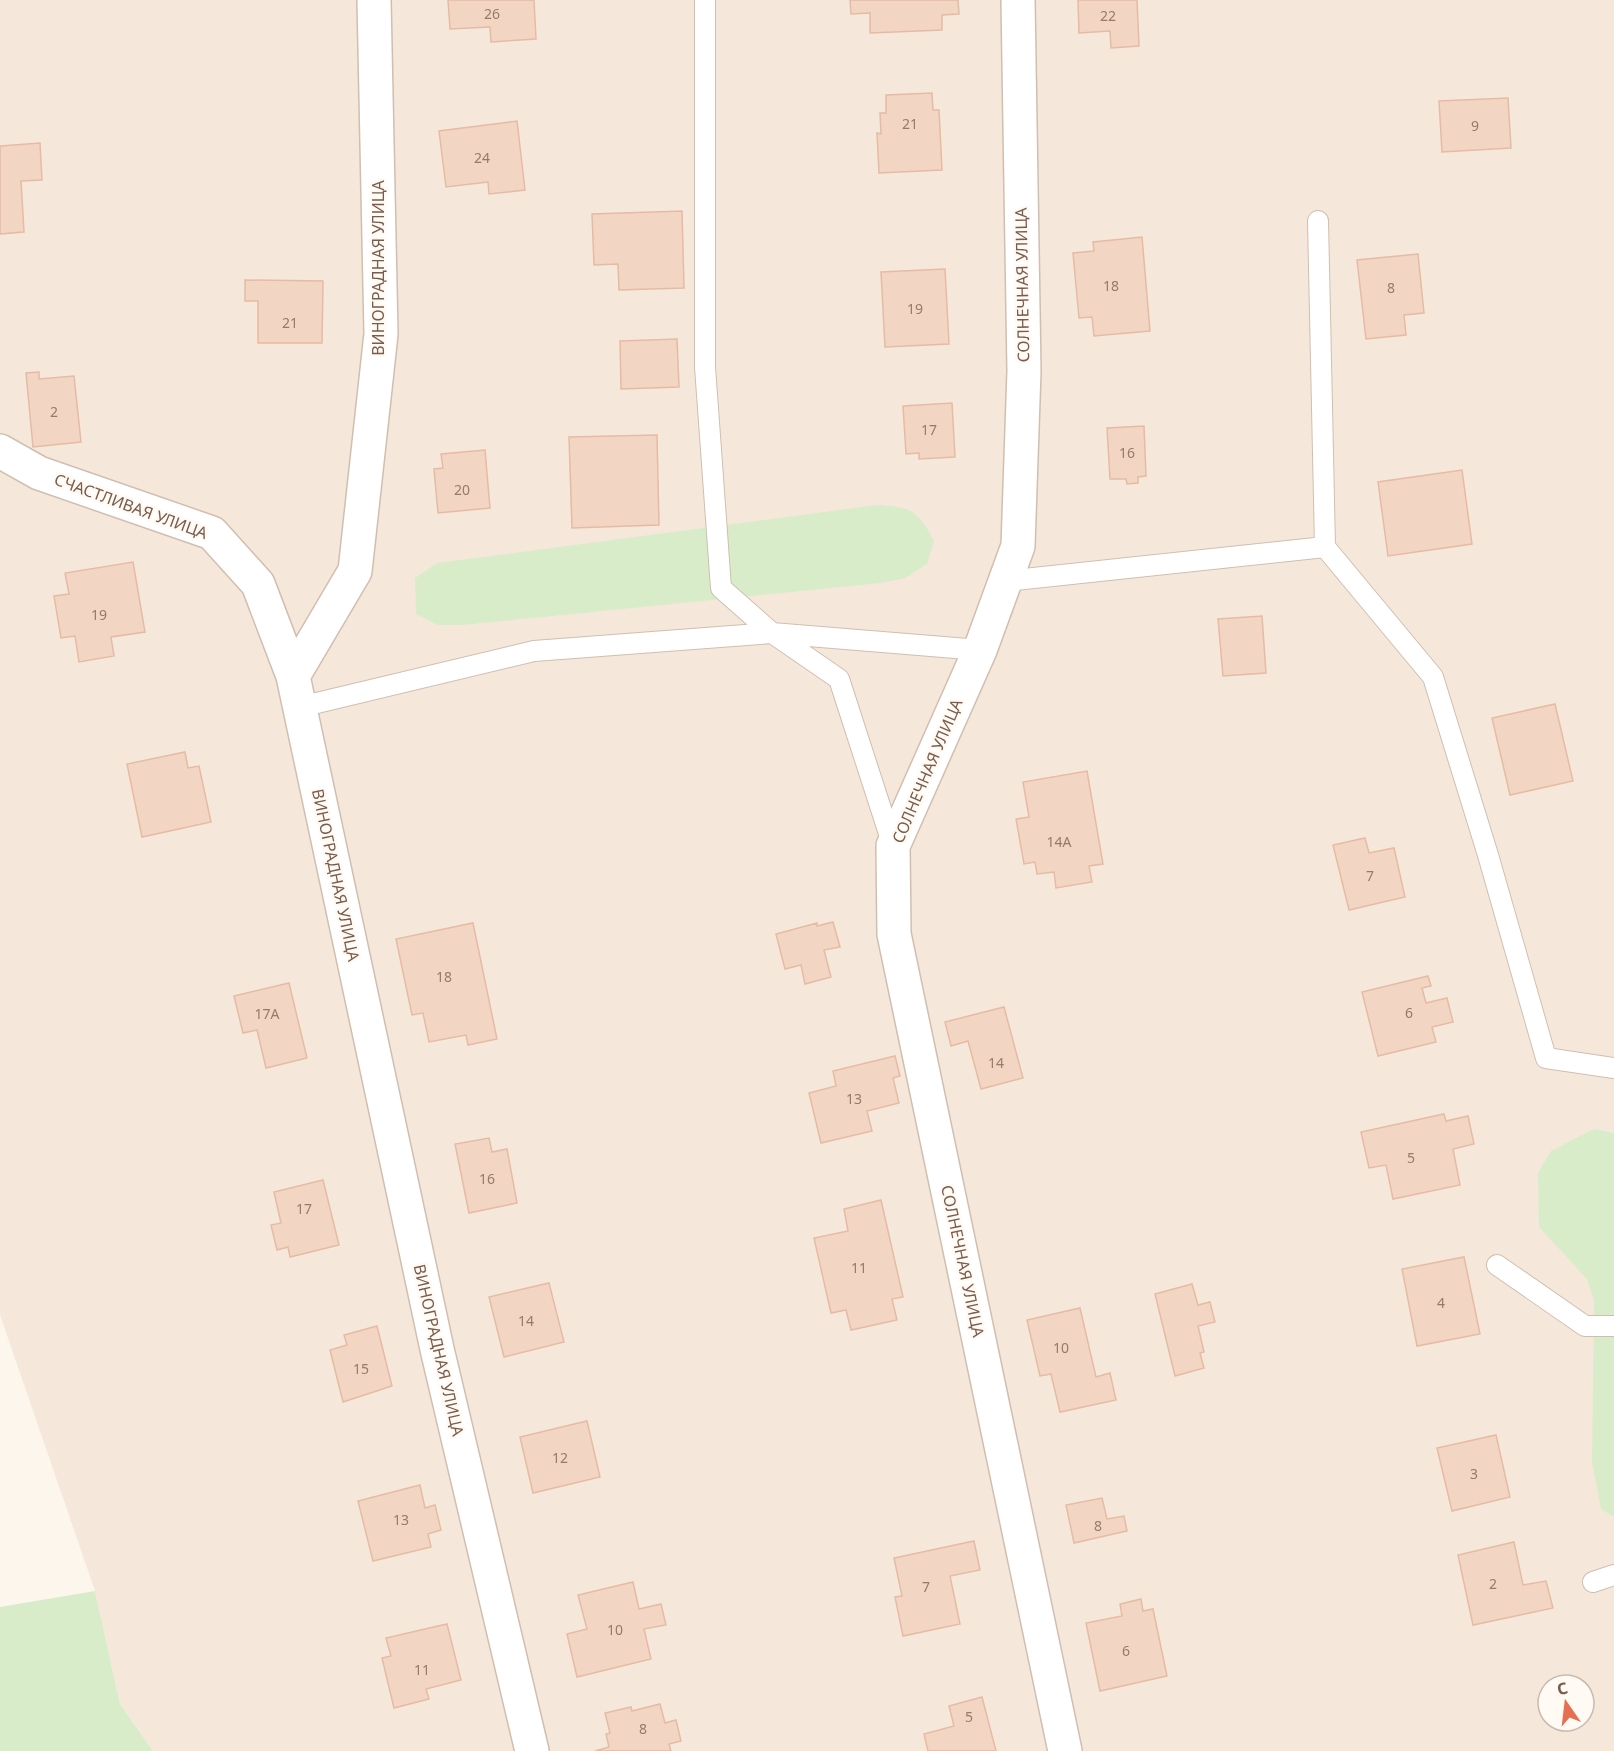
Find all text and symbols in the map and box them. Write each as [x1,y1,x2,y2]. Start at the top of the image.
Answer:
house number: 26 [484,4,500,23]
house number: 22 [1100,6,1116,25]
house number: 21 [902,114,918,133]
house number: 9 [1471,116,1479,135]
house number: 24 [474,148,490,167]
street label: ВИНОГРАДНАЯ УЛИЦА [367,179,389,356]
street label: СОЛНЕЧНАЯ УЛИЦА [1010,207,1034,363]
house number: 18 [1103,276,1119,295]
house number: 8 [1387,278,1395,297]
house number: 19 [907,299,923,318]
house number: 21 [282,313,298,332]
house number: 2 [50,402,58,421]
house number: 17 [921,420,937,439]
house number: 16 [1119,443,1135,462]
street label: СЧАСТЛИВАЯ УЛИЦА [51,468,211,544]
house number: 20 [454,480,470,499]
house number: 19 [91,605,107,624]
street label: СОЛНЕЧНАЯ УЛИЦА [887,695,968,847]
street label: ВИНОГРАДНАЯ УЛИЦА [307,787,365,964]
house number: 14А [1047,832,1072,851]
house number: 7 [1366,866,1374,885]
house number: 18 [436,967,452,986]
house number: 6 [1405,1003,1413,1022]
house number: 17А [255,1004,280,1023]
house number: 14 [988,1053,1004,1072]
house number: 13 [846,1089,862,1108]
house number: 5 [1407,1148,1415,1167]
house number: 16 [479,1169,495,1188]
street label: СОЛНЕЧНАЯ УЛИЦА [936,1183,990,1340]
house number: 17 [296,1199,312,1218]
house number: 11 [851,1258,867,1277]
street label: ВИНОГРАДНАЯ УЛИЦА [409,1262,470,1439]
house number: 4 [1437,1293,1445,1312]
house number: 14 [518,1311,534,1330]
house number: 10 [1053,1338,1069,1357]
house number: 15 [353,1359,369,1378]
house number: 12 [552,1448,568,1467]
house number: 3 [1470,1464,1478,1483]
house number: 13 [393,1510,409,1529]
house number: 8 [1094,1516,1102,1535]
house number: 2 [1489,1574,1497,1593]
house number: 7 [922,1577,930,1596]
house number: 10 [607,1620,623,1639]
house number: 6 [1122,1641,1130,1660]
house number: 11 [414,1660,430,1679]
north arrow [1536,1673,1596,1733]
text: С [1555,1677,1570,1700]
house number: 5 [965,1707,973,1726]
house number: 8 [639,1719,647,1738]

